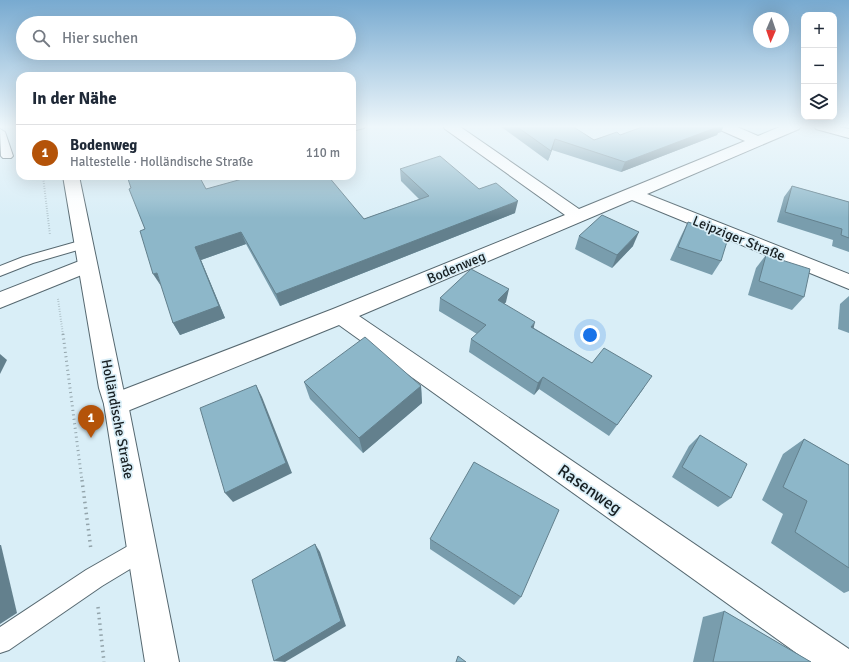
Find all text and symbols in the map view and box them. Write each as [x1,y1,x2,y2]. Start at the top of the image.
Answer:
north arrow [753,12,789,48]
map controls [801,12,837,120]
button: + [801,12,837,48]
search box [16,16,356,60]
icon: search [30,27,52,49]
text: Hier suchen [62,29,138,47]
button: − [801,48,837,84]
button: layers [801,84,837,120]
text: In der Nähe [32,88,117,109]
text: Bodenweg [70,136,137,154]
text: 1 [41,145,49,161]
text: 110 m [306,145,340,161]
text: Haltestelle · Holländische Straße [70,154,253,170]
street label: Leipziger Straße [690,212,788,265]
street label: Bodenweg [424,248,488,287]
your location [580,325,600,345]
street label: Holländische Straße [98,358,137,480]
pin: 1 [78,405,104,438]
street label: Rasenweg [554,460,626,519]

